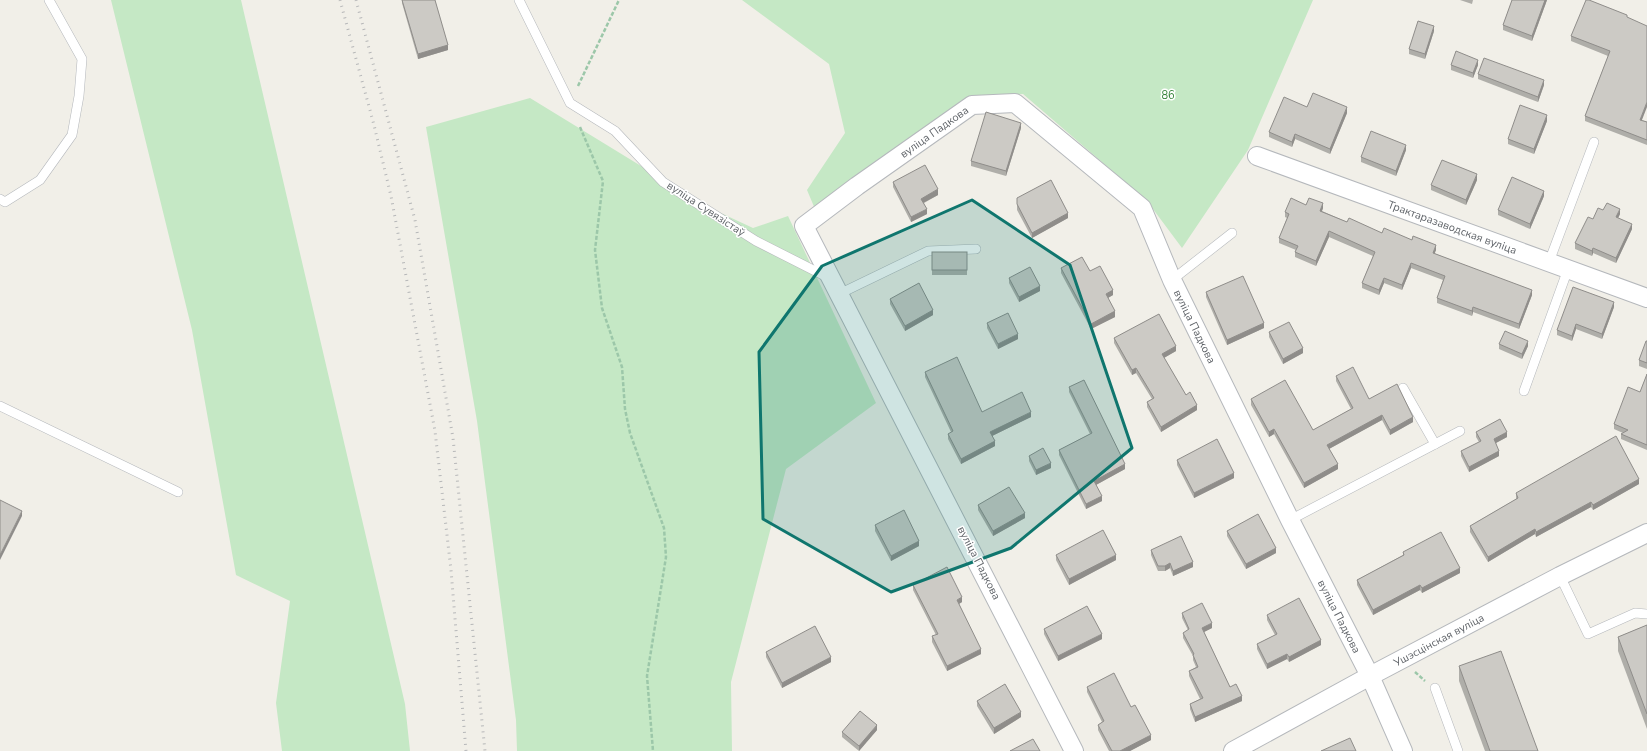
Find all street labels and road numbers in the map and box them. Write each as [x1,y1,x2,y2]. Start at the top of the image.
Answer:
street label: вуліца Падкова [897,102,971,161]
street label: вуліца Сувязістаў [664,178,748,240]
street label: Трактаразаводская вуліца [1386,197,1519,258]
street label: вуліца Падкова [1170,287,1219,366]
street label: вуліца Падкова [954,524,1004,602]
street label: вуліца Падкова [1314,577,1365,656]
street label: Ушэсцінская вуліца [1390,610,1487,670]

